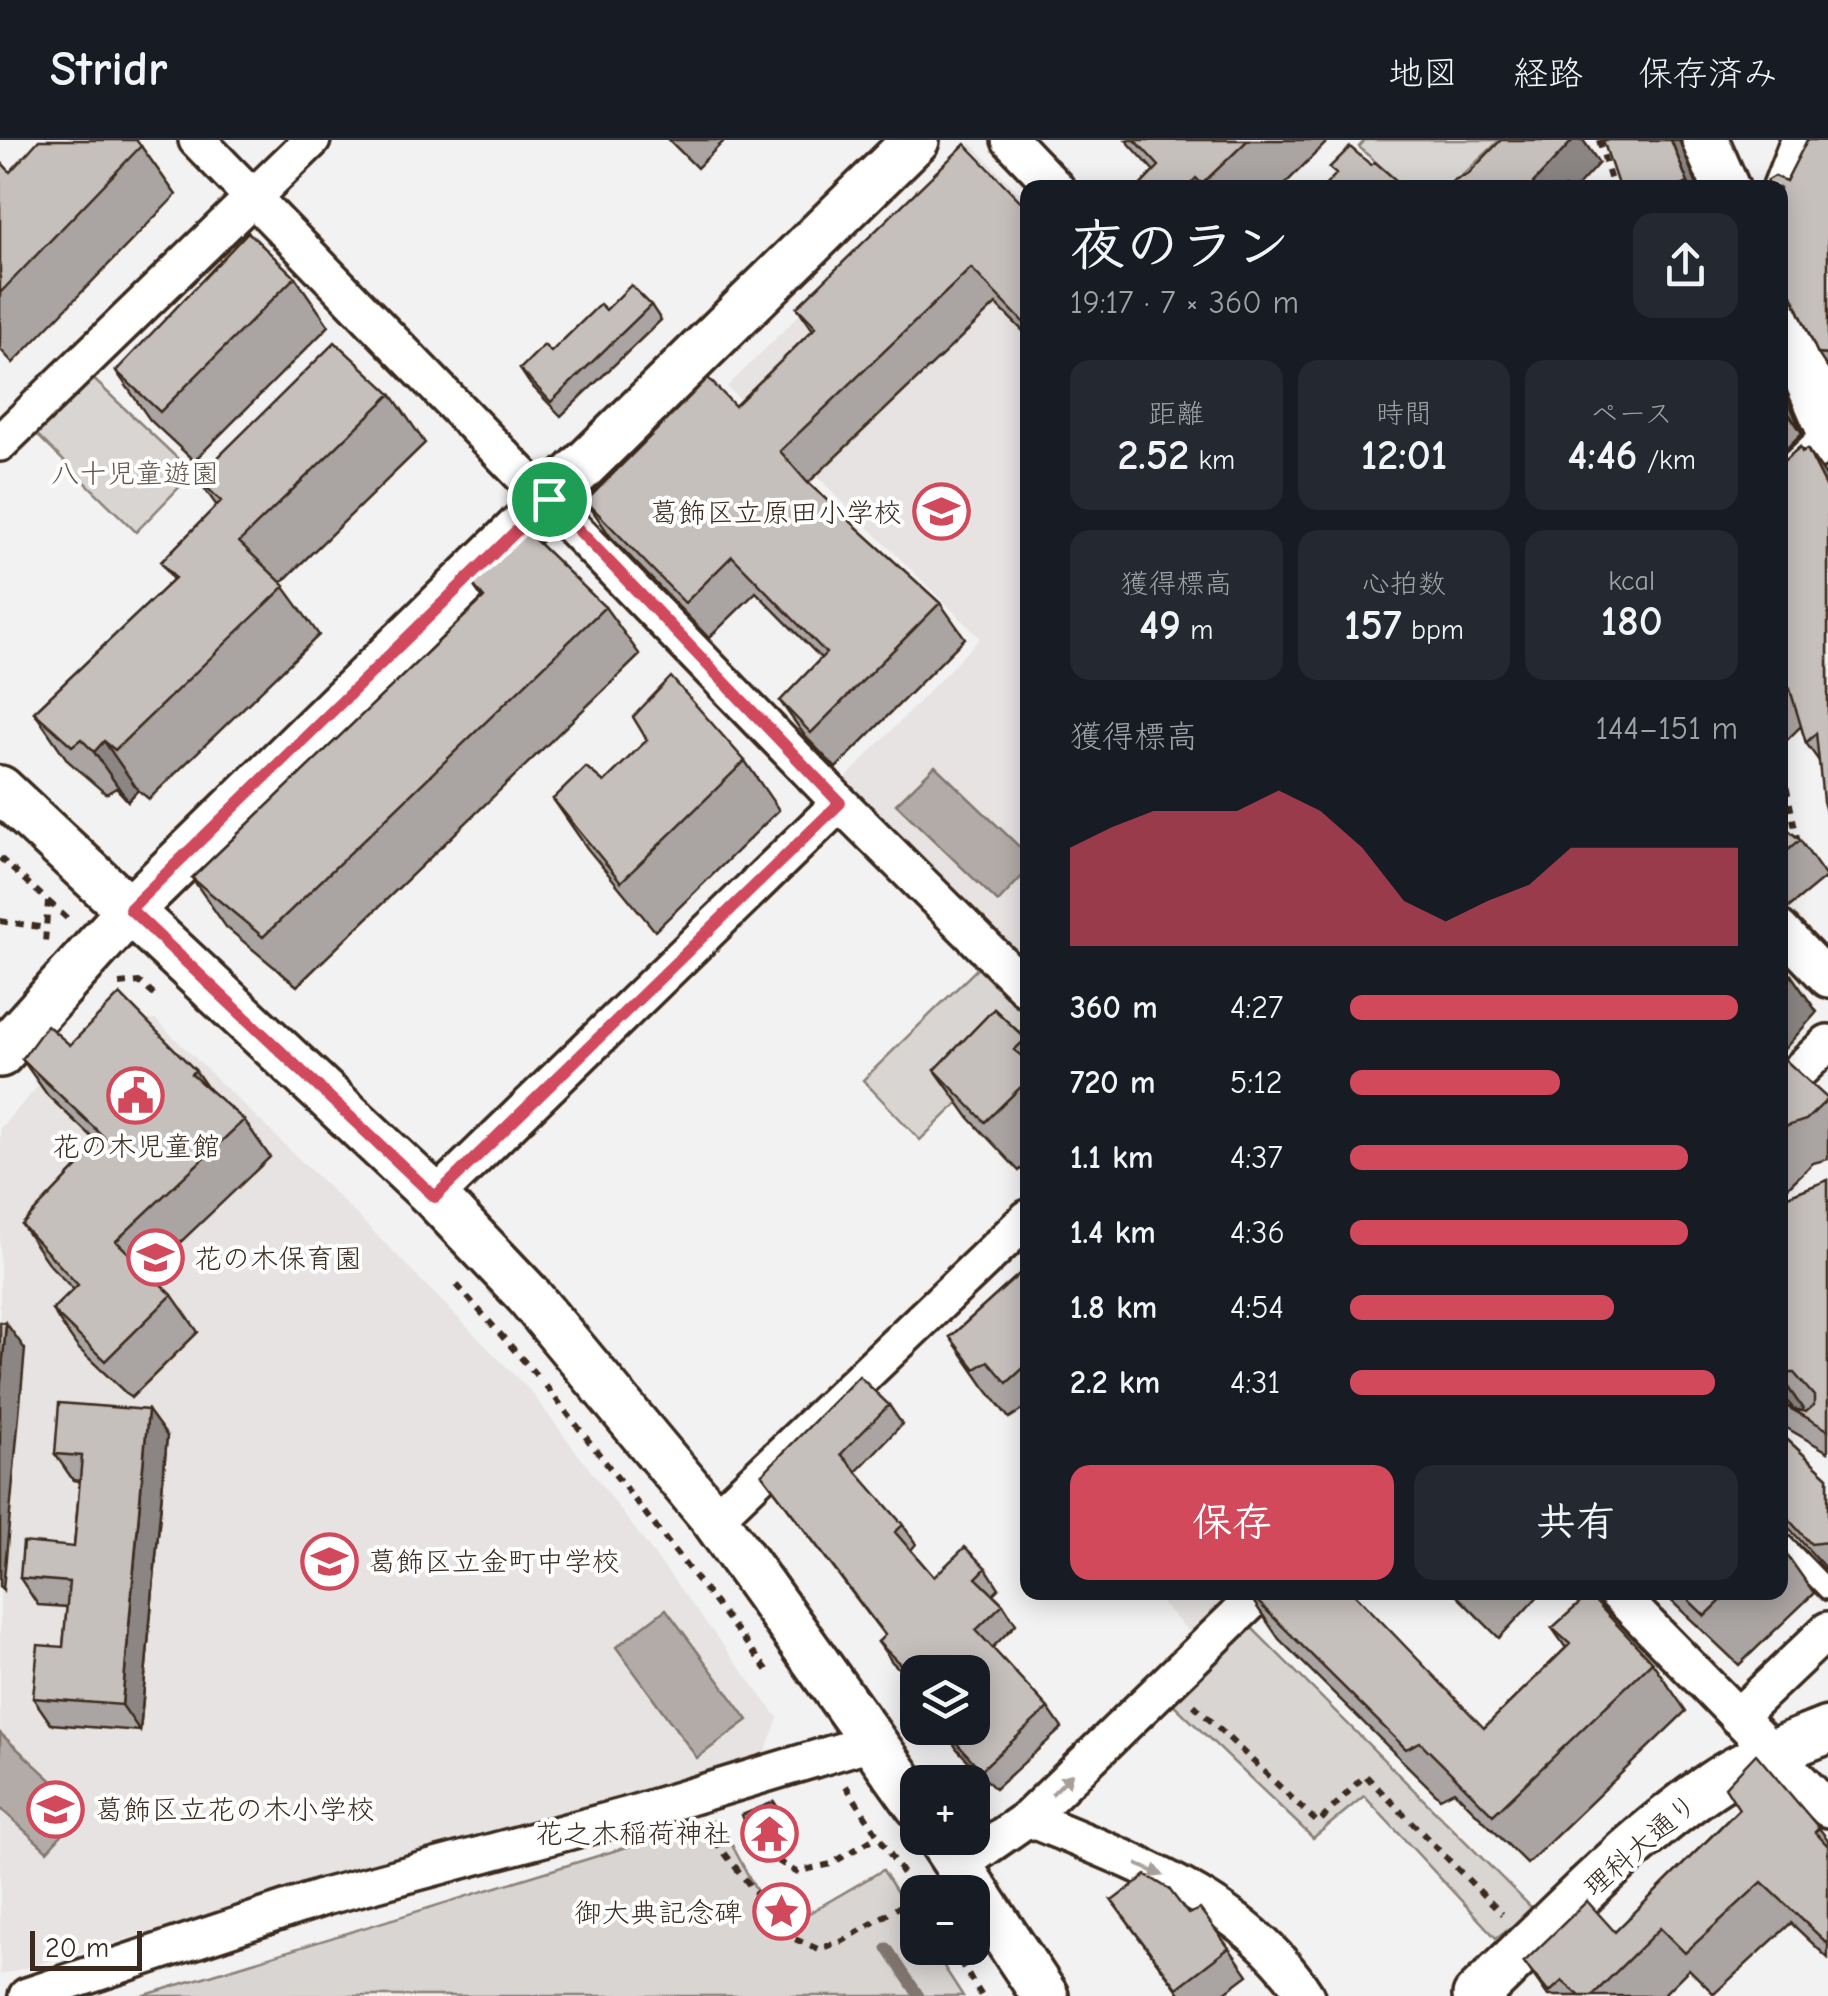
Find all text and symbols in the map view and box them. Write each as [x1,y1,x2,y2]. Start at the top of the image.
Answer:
text: Stridr [50,42,167,97]
text: 地図 [1388,53,1458,94]
text: 経路 [1513,53,1583,94]
text: 保存済み [1638,53,1778,94]
button: share [1633,213,1738,318]
text: 夜のラン [1070,214,1290,278]
text: 19:17 · 7 × 360 m [1070,284,1299,321]
text: 距離 [1148,398,1204,430]
text: 時間 [1376,398,1432,430]
text: ペース [1591,398,1673,430]
text: 2.52 [1117,431,1189,480]
text: 12:01 [1361,431,1447,480]
text: 4:46 [1567,431,1638,480]
text: km [1189,444,1235,476]
text: /km [1638,444,1696,476]
pin [507,457,592,542]
park label: 八十児童遊園 [51,458,219,490]
icon: arrive [522,472,577,527]
school or university icon: 葛飾区立原田小学校 [911,482,971,542]
place label: 葛飾区立原田小学校 [650,497,902,529]
text: kcal [1608,565,1655,597]
text: 獲得標高 [1120,568,1232,600]
text: 心拍数 [1362,568,1446,600]
text: 180 [1601,597,1663,646]
text: 49 [1139,601,1181,650]
text: 157 [1344,601,1402,650]
text: m [1181,614,1213,646]
text: bpm [1402,614,1464,646]
text: 144–151 m [1595,710,1738,747]
text: 獲得標高 [1070,718,1198,755]
text: 360 m [1070,989,1158,1026]
text: 4:27 [1230,989,1283,1026]
text: 720 m [1070,1064,1156,1101]
text: 5:12 [1230,1064,1283,1101]
public building icon: 花の木児童館 [106,1065,166,1125]
place label: 花の木児童館 [52,1131,220,1163]
text: 1.1 km [1070,1139,1153,1176]
text: 4:37 [1230,1139,1283,1176]
text: 1.4 km [1070,1214,1156,1251]
text: 4:36 [1230,1214,1285,1251]
school or university icon: 花の木保育園 [125,1228,185,1288]
place label: 花の木保育園 [194,1243,362,1275]
text: 1.8 km [1070,1289,1157,1326]
text: 4:54 [1230,1289,1284,1326]
text: 2.2 km [1070,1364,1160,1401]
text: 4:31 [1230,1364,1280,1401]
button: 保存 [1070,1465,1394,1580]
button: 共有 [1414,1465,1738,1580]
school or university icon: 葛飾区立金町中学校 [299,1531,359,1591]
place label: 葛飾区立金町中学校 [368,1546,620,1578]
map controls [900,1655,990,1965]
button: layers [900,1655,990,1745]
button: + [900,1765,990,1855]
one-way arrow [1050,1773,1074,1796]
school or university icon: 葛飾区立花の木小学校 [26,1779,86,1839]
street label: 理科大通り [1577,1788,1704,1904]
place label: 葛飾区立花の木小学校 [95,1794,375,1826]
temple icon: 花之木稲荷神社 [740,1803,800,1863]
place label: 花之木稲荷神社 [535,1818,731,1850]
one-way arrow [1135,1862,1165,1878]
button: − [900,1875,990,1965]
place icon: 御大典記念碑 [751,1882,811,1942]
place label: 御大典記念碑 [574,1897,742,1929]
scale bar [30,1926,142,1970]
text: 20 m [45,1932,109,1964]

